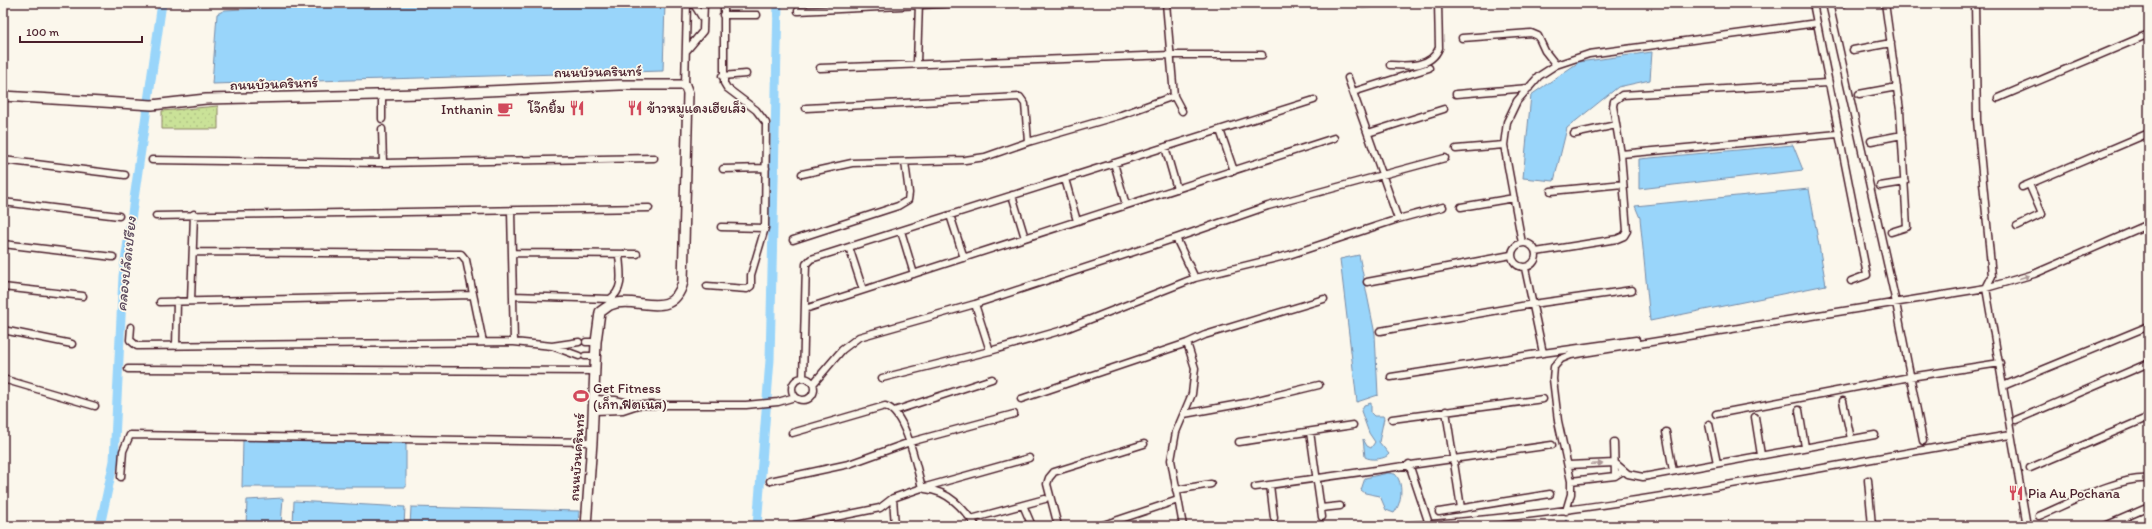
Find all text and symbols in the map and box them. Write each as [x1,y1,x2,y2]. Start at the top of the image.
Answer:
scale bar [20,18,142,44]
text: 100 m [26,25,59,39]
street label: ถนนบัวนครินทร์ [554,63,643,81]
street label: ถนนบัวนครินทร์ [230,74,319,94]
place label: โจ๊กยิ้ม [527,99,565,117]
restaurant icon: โจ๊กยิ้ม [568,99,586,117]
restaurant icon: ข้าวหมูแดงเฮียเส็ง [626,99,644,117]
cafe icon: Inthanin [496,100,514,118]
place label: ข้าวหมูแดงเฮียเส็ง [647,100,746,118]
place label: Inthanin [441,101,494,118]
water label: คลองปลัดเปรียง [112,215,140,312]
one-way arrow [2018,274,2030,280]
place label: Get Fitness (เก็ท ฟิตเนส) [593,380,667,413]
sports icon: Get Fitness (เก็ท ฟิตเนส) [572,387,590,405]
street label: ถนนบัวนครินทร์ [565,412,589,502]
one-way arrow [1591,461,1604,467]
restaurant icon: Pia Au Pochana [2007,484,2025,502]
place label: Pia Au Pochana [2028,485,2121,502]

